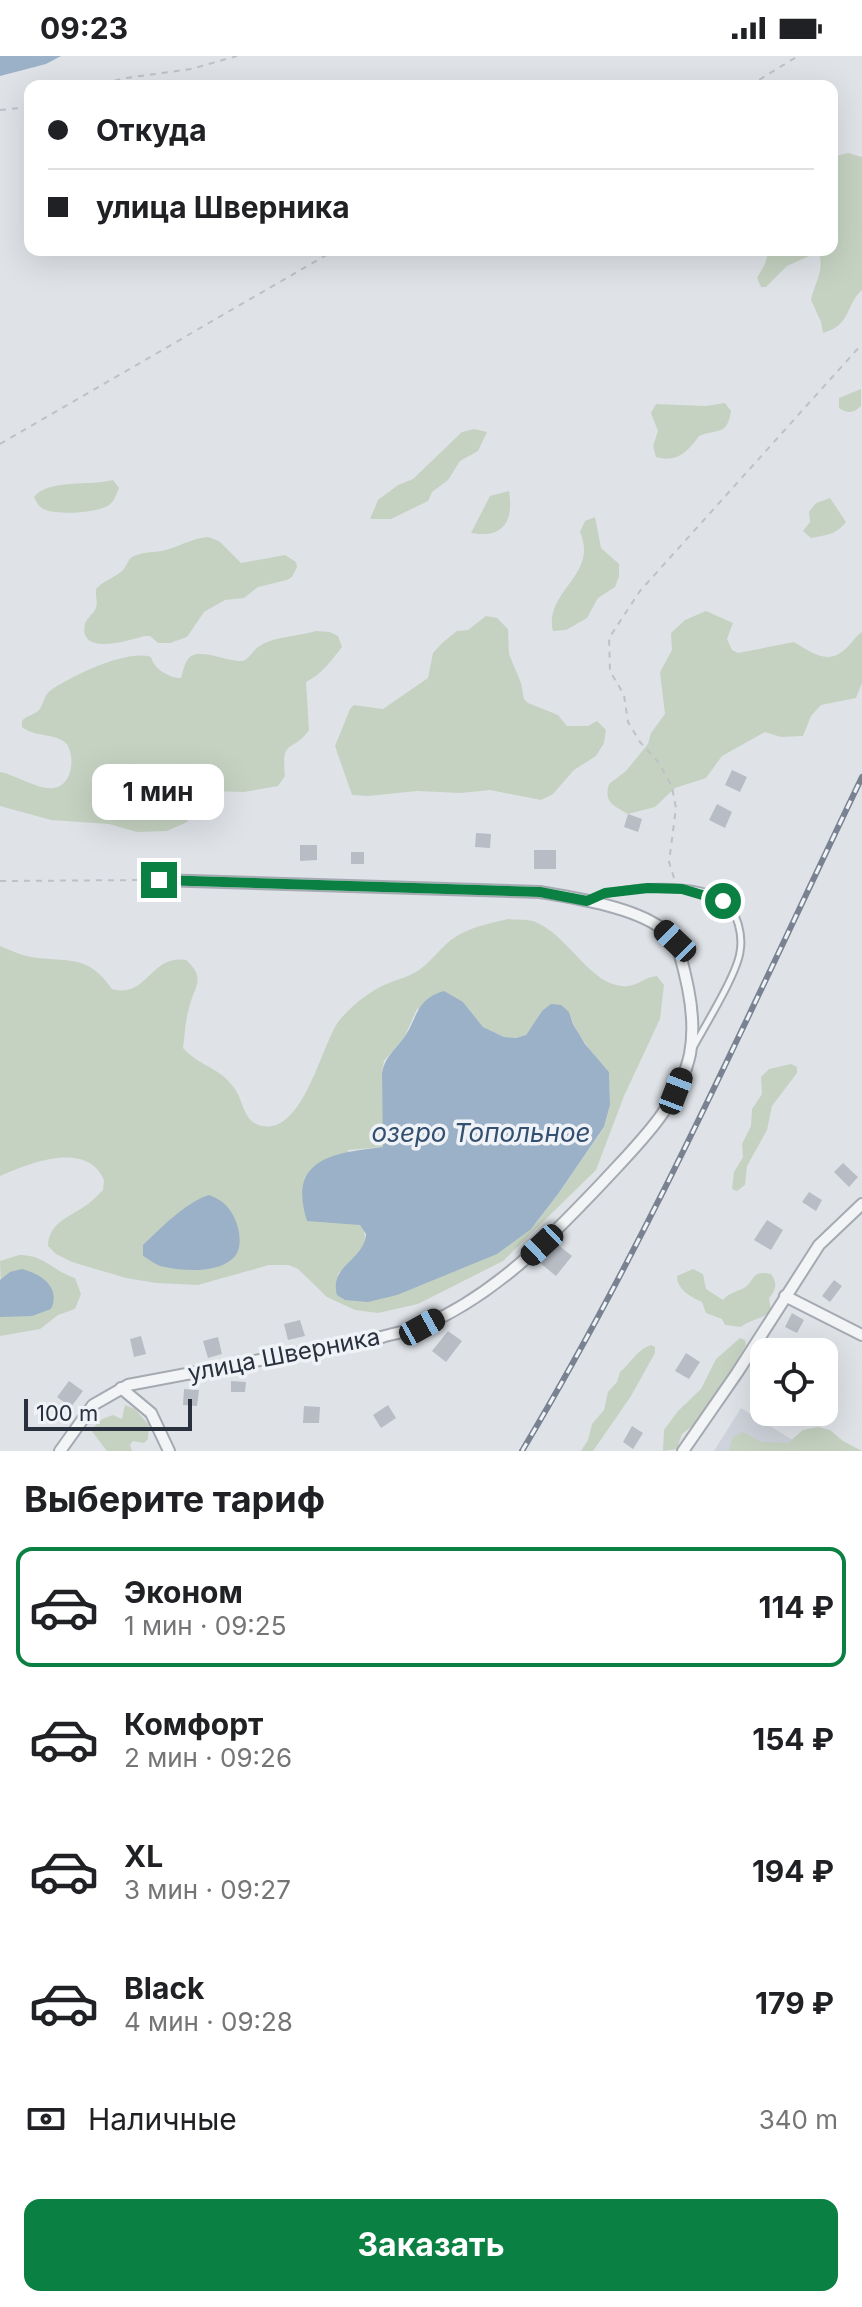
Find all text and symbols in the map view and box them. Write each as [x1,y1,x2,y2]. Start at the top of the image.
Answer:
text: 09:23 [40,10,128,46]
text: Откуда [96,112,207,148]
text: улица Шверника [96,189,350,225]
callout: 1 мин [93,764,225,820]
text: 1 мин [123,776,193,807]
route end [141,862,177,898]
route start [705,883,741,919]
car [649,916,701,966]
car [656,1064,696,1118]
water label: озеро Топольное [372,1117,591,1148]
car [516,1220,568,1270]
car [395,1305,449,1349]
street label: улица Шверника [185,1322,382,1387]
map controls [750,1338,838,1426]
button: locate [750,1338,838,1426]
scale bar [24,1395,192,1431]
text: 100 m [36,1400,98,1426]
text: Выберите тариф [24,1477,325,1521]
icon: car [28,1571,100,1643]
text: Эконом [124,1574,243,1610]
text: 114 ₽ [758,1589,834,1625]
text: 1 мин · 09:25 [124,1610,286,1641]
icon: car [28,1703,100,1775]
text: Комфорт [124,1706,263,1742]
text: 154 ₽ [752,1721,834,1757]
text: 2 мин · 09:26 [124,1742,292,1773]
icon: car [28,1835,100,1907]
text: XL [124,1838,163,1874]
text: 194 ₽ [752,1853,834,1889]
text: 3 мин · 09:27 [124,1874,291,1905]
icon: car [28,1967,100,2039]
text: Black [124,1970,204,2006]
text: 179 ₽ [755,1985,834,2021]
text: 4 мин · 09:28 [124,2006,293,2037]
icon: cash [24,2097,68,2141]
text: Наличные [88,2101,237,2137]
text: 340 m [759,2104,838,2135]
button: Заказать [24,2199,838,2291]

